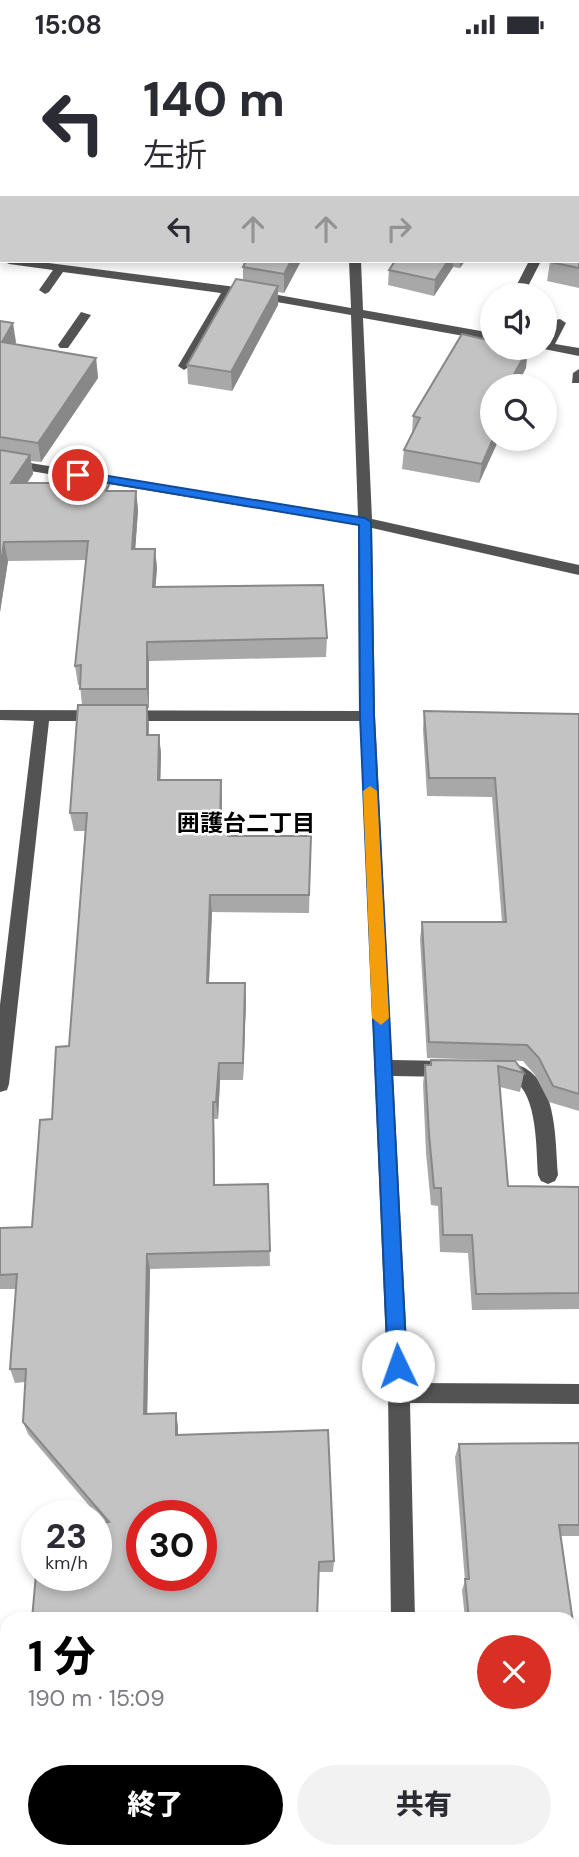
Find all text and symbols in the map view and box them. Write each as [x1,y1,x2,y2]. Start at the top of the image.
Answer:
text: 15:08 [35,8,102,42]
text: 140 m [143,67,285,131]
icon: left [28,77,119,168]
text: 左折 [143,134,207,176]
icon: left [161,210,199,248]
icon: ahead [234,210,272,248]
icon: ahead [307,210,345,248]
icon: right [380,210,418,248]
map controls [480,283,557,451]
button: sound [480,283,557,360]
button: search [480,374,557,451]
pin [48,445,108,505]
icon: arrive [59,456,97,494]
district label: 囲護台二丁目 [177,808,315,838]
position arrow [361,1329,435,1403]
speed limit sign: 30 [126,1500,217,1591]
text: 23 [46,1513,87,1559]
text: km/h [45,1551,88,1575]
text: 1 分 [28,1629,95,1684]
button: close [477,1635,551,1709]
text: 190 m · 15:09 [28,1683,165,1713]
button: 終了 [28,1765,283,1845]
button: 共有 [297,1765,551,1845]

